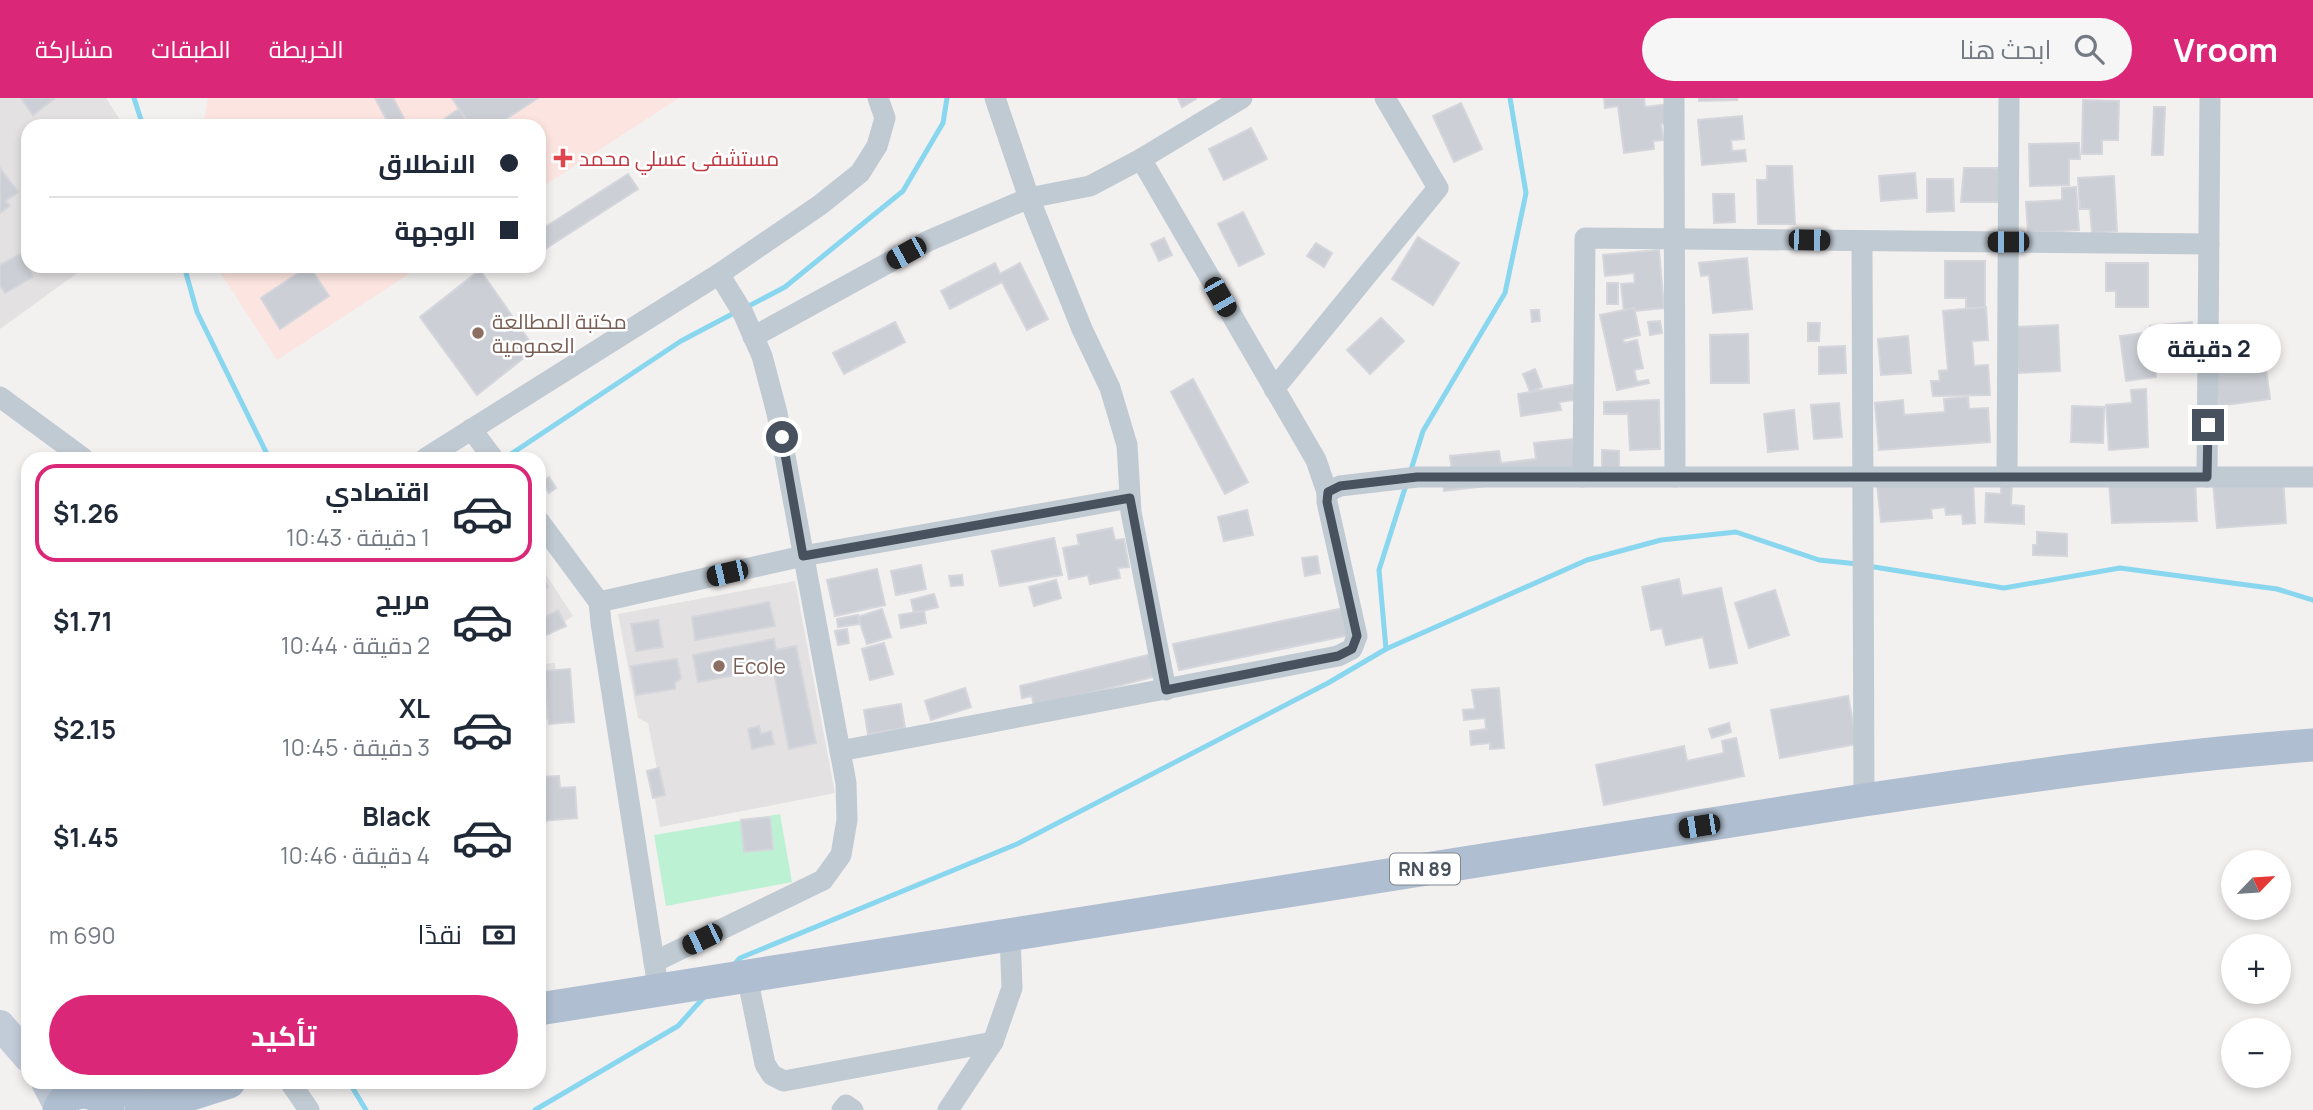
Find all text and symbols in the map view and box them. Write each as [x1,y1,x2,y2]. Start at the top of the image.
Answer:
search box [1642,18,2132,81]
text: Vroom [2174,27,2278,72]
icon: search [2070,30,2108,68]
text: ابحث هنا [1959,31,2052,67]
text: مشاركة [35,32,113,65]
text: الطبقات [151,32,231,65]
text: الخريطة [269,32,344,65]
place label: مستشفى عسلي محمد [579,144,779,175]
text: الانطلاق [378,145,476,181]
marker: مستشفى عسلي محمد [553,148,573,168]
text: الوجهة [395,212,476,248]
car [1788,229,1831,251]
car [1988,232,2030,253]
car [883,234,930,272]
car [1201,274,1240,320]
place label: مكتبة المطالعة العمومية [492,307,627,359]
callout: 2 دقيقة [2136,324,2280,372]
marker: مكتبة المطالعة العمومية [470,325,486,341]
text: 2 دقيقة [2167,332,2251,364]
route end [2192,409,2224,441]
route start [766,421,798,453]
text: اقتصادي [325,473,430,509]
icon: car [451,482,514,545]
text: $1.26 [53,495,119,531]
text: 1 دقيقة · 10:43 [286,521,430,553]
car [705,558,750,588]
text: مريح [375,581,430,617]
icon: car [451,590,514,653]
text: $1.71 [53,603,113,639]
text: 2 دقيقة · 10:44 [281,629,430,661]
place label: Ecole [733,652,786,680]
marker: Ecole [711,658,727,674]
text: XL [399,690,430,726]
icon: car [451,698,514,761]
text: $2.15 [53,711,116,747]
text: 3 دقيقة · 10:45 [282,731,430,763]
text: Black [362,798,430,834]
icon: car [451,806,514,869]
car [1677,812,1722,840]
text: $1.45 [53,819,119,855]
text: 4 دقيقة · 10:46 [280,839,430,871]
north arrow [2221,850,2291,920]
map controls [2221,850,2291,1088]
road number: RN 89 [1390,854,1460,884]
text: نقدًا [418,916,462,952]
icon: cash [480,916,518,954]
text: 690 m [49,919,115,951]
car [679,920,726,958]
button: + [2221,934,2291,1004]
button: تأكيد [49,995,518,1075]
button: − [2221,1018,2291,1088]

